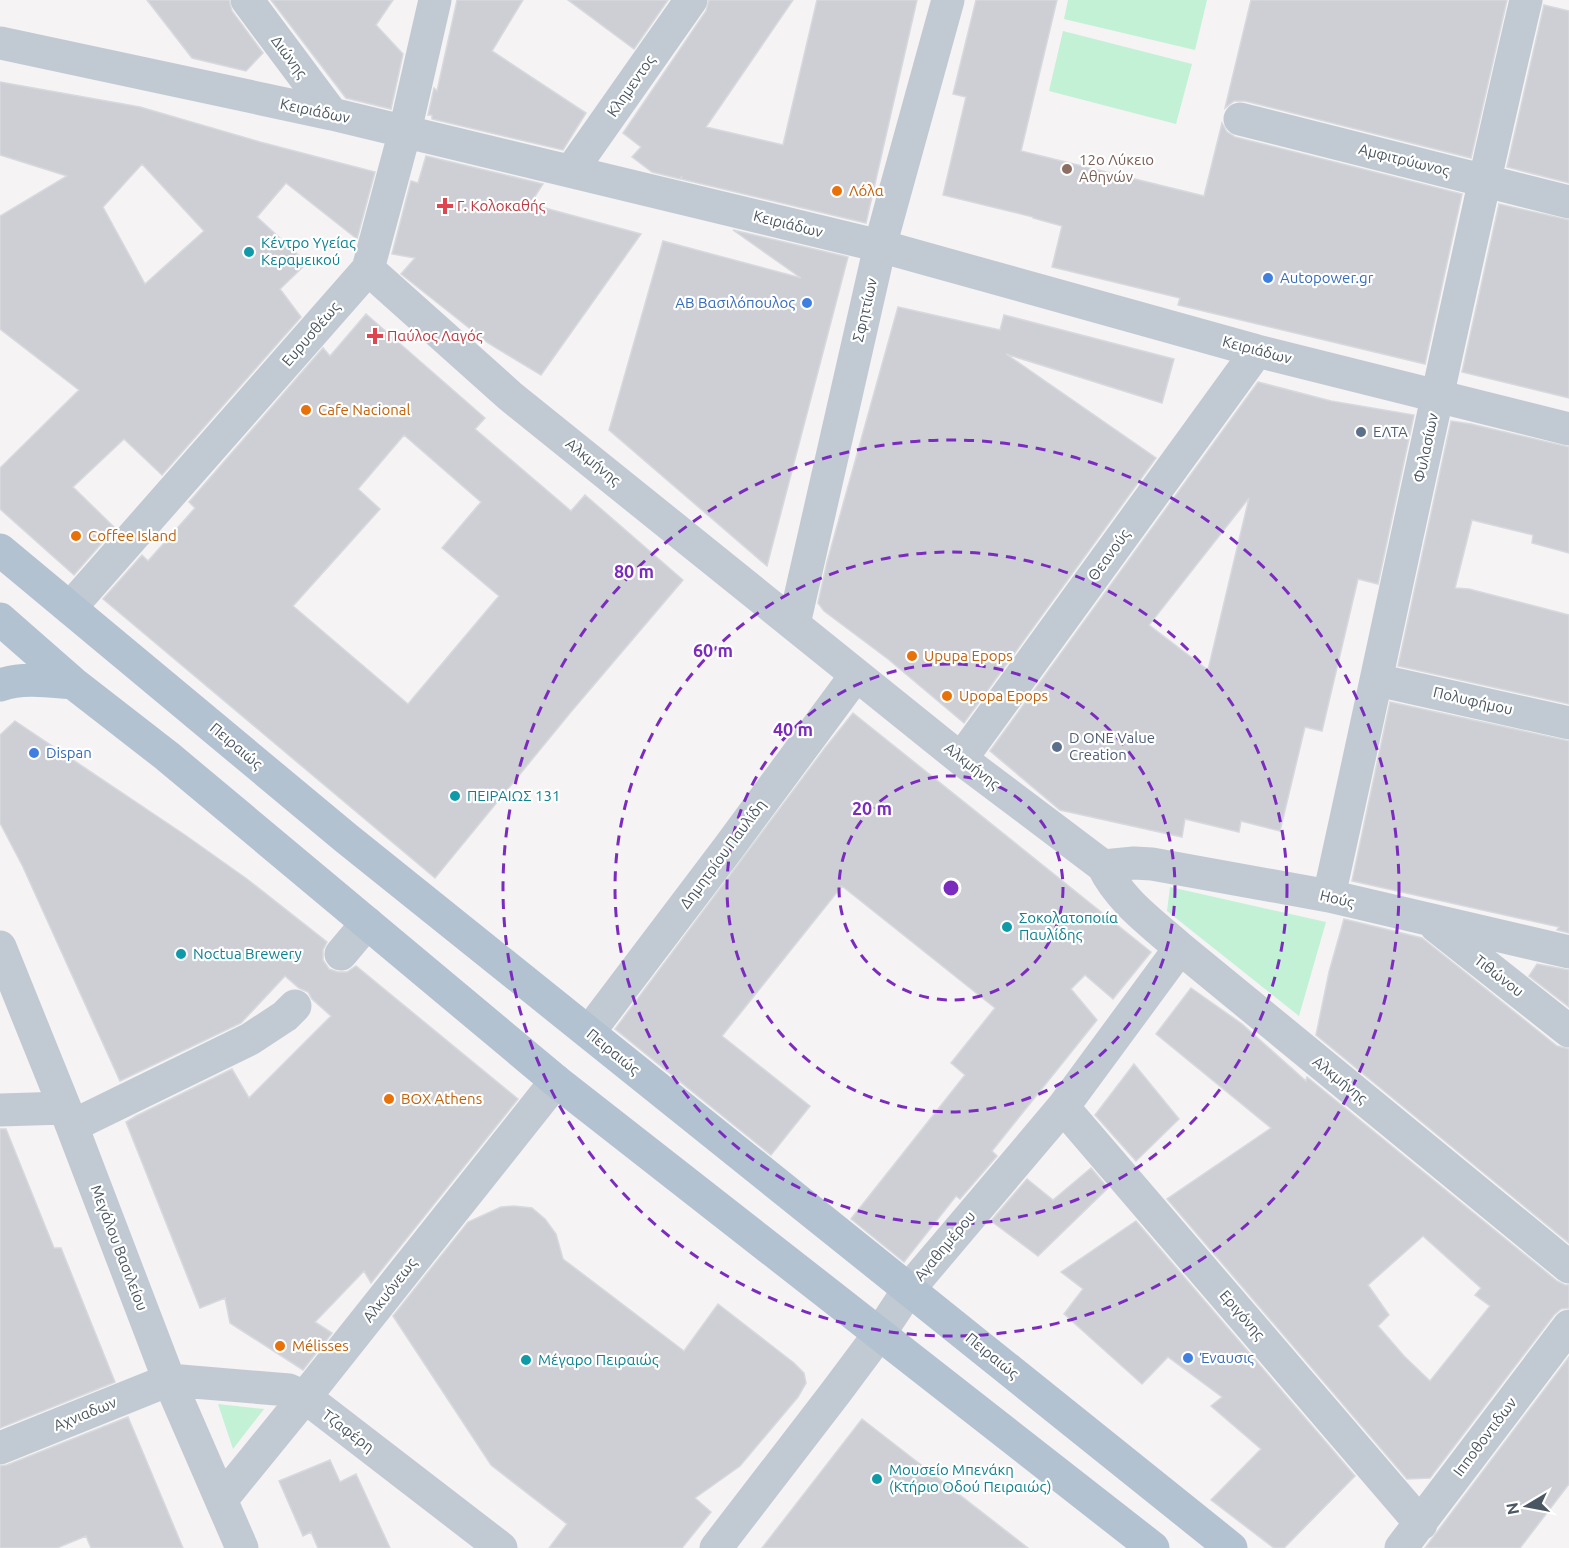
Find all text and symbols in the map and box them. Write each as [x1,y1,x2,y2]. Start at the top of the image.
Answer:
street label: Διώνης [268,32,311,81]
street label: Κλημεντος [603,51,658,120]
street label: Κειριάδων [279,95,352,126]
street label: Αμφιτρύωνος [1357,140,1451,179]
place label: 12ο Λύκειο Αθηνών [1079,151,1154,185]
marker: 12ο Λύκειο Αθηνών [1060,162,1074,176]
place label: Λόλα [849,182,884,199]
marker: Λόλα [830,184,844,198]
place label: Γ. Κολοκαθής [457,197,546,214]
marker: Γ. Κολοκαθής [438,199,452,213]
street label: Κειριάδων [752,207,825,240]
place label: Κέντρο Υγείας Κεραμεικού [261,234,356,268]
marker: Κέντρο Υγείας Κεραμεικού [242,245,256,259]
place label: Autopower.gr [1280,269,1374,286]
marker: Autopower.gr [1261,271,1275,285]
street label: Σφηττίων [849,276,880,344]
place label: ΑΒ Βασιλόπουλος [675,294,795,311]
marker: ΑΒ Βασιλόπουλος [800,296,814,310]
street label: Ευρυσθέως [278,298,343,369]
place label: Παύλος Λαγός [387,327,483,344]
marker: Παύλος Λαγός [368,329,382,343]
street label: Κειριάδων [1221,332,1294,367]
place label: Cafe Nacional [318,401,410,418]
marker: Cafe Nacional [299,403,313,417]
street label: Φυλασίων [1410,412,1441,484]
place label: ΕΛΤΑ [1373,423,1408,440]
marker: ΕΛΤΑ [1354,425,1368,439]
street label: Αλκμήνης [563,435,624,489]
street label: Θεανούς [1084,526,1133,584]
place label: Coffee Island [88,527,177,544]
marker: Coffee Island [69,529,83,543]
text: 80 m [614,561,654,581]
text: 60 m [693,640,733,660]
place label: Upupa Epops [924,647,1013,664]
marker: Upupa Epops [905,649,919,663]
street label: Πολυφήμου [1432,683,1515,718]
place label: Upopa Epops [959,687,1048,704]
marker: Upopa Epops [940,689,954,703]
street label: Πειραιώς [207,719,266,772]
text: 40 m [773,719,813,739]
place label: D ONE Value Creation [1069,729,1155,763]
street label: Αλκμήνης [941,739,1003,792]
marker: D ONE Value Creation [1050,740,1064,754]
place label: Dispan [46,744,92,761]
marker: Dispan [27,746,41,760]
place label: ΠΕΙΡΑΙΩΣ 131 [467,787,560,804]
marker: ΠΕΙΡΑΙΩΣ 131 [448,789,462,803]
street label: Δημητρίου Παυλίδη [676,796,769,911]
text: 20 m [852,798,892,818]
centre of rings [941,878,961,898]
street label: Ηούς [1318,886,1356,911]
place label: Σοκολατοποιία Παυλίδης [1019,909,1118,943]
marker: Σοκολατοποιία Παυλίδης [1000,920,1014,934]
place label: Noctua Brewery [193,945,302,962]
marker: Noctua Brewery [174,947,188,961]
street label: Τιθώνου [1471,951,1527,1000]
street label: Πειραιώς [584,1025,643,1078]
street label: Αλκμήνης [1310,1053,1371,1107]
place label: BOX Athens [401,1090,482,1107]
marker: BOX Athens [382,1092,396,1106]
street label: Μεγάλου Βασιλείου [88,1183,151,1313]
street label: Αγαθημέρου [911,1207,979,1284]
street label: Αλκυόνεως [359,1254,420,1325]
street label: Εριγόνης [1216,1287,1268,1343]
street label: Πειραιώς [963,1329,1022,1382]
place label: Mélisses [292,1337,349,1354]
marker: Mélisses [273,1339,287,1353]
place label: Έναυσις [1199,1349,1254,1366]
place label: Μέγαρο Πειραιώς [538,1351,659,1368]
marker: Έναυσις [1181,1351,1195,1365]
marker: Μέγαρο Πειραιώς [519,1353,533,1367]
street label: Αχνιαδων [51,1393,119,1434]
street label: Ιπποθοντιδων [1450,1394,1520,1479]
street label: Τζαφέρη [319,1406,377,1455]
place label: Μουσείο Μπενάκη (Κτήριο Οδού Πειραιώς) [889,1461,1051,1495]
marker: Μουσείο Μπενάκη (Κτήριο Οδού Πειραιώς) [870,1472,884,1486]
north arrow [1497,1476,1557,1536]
text: N [1502,1501,1522,1516]

